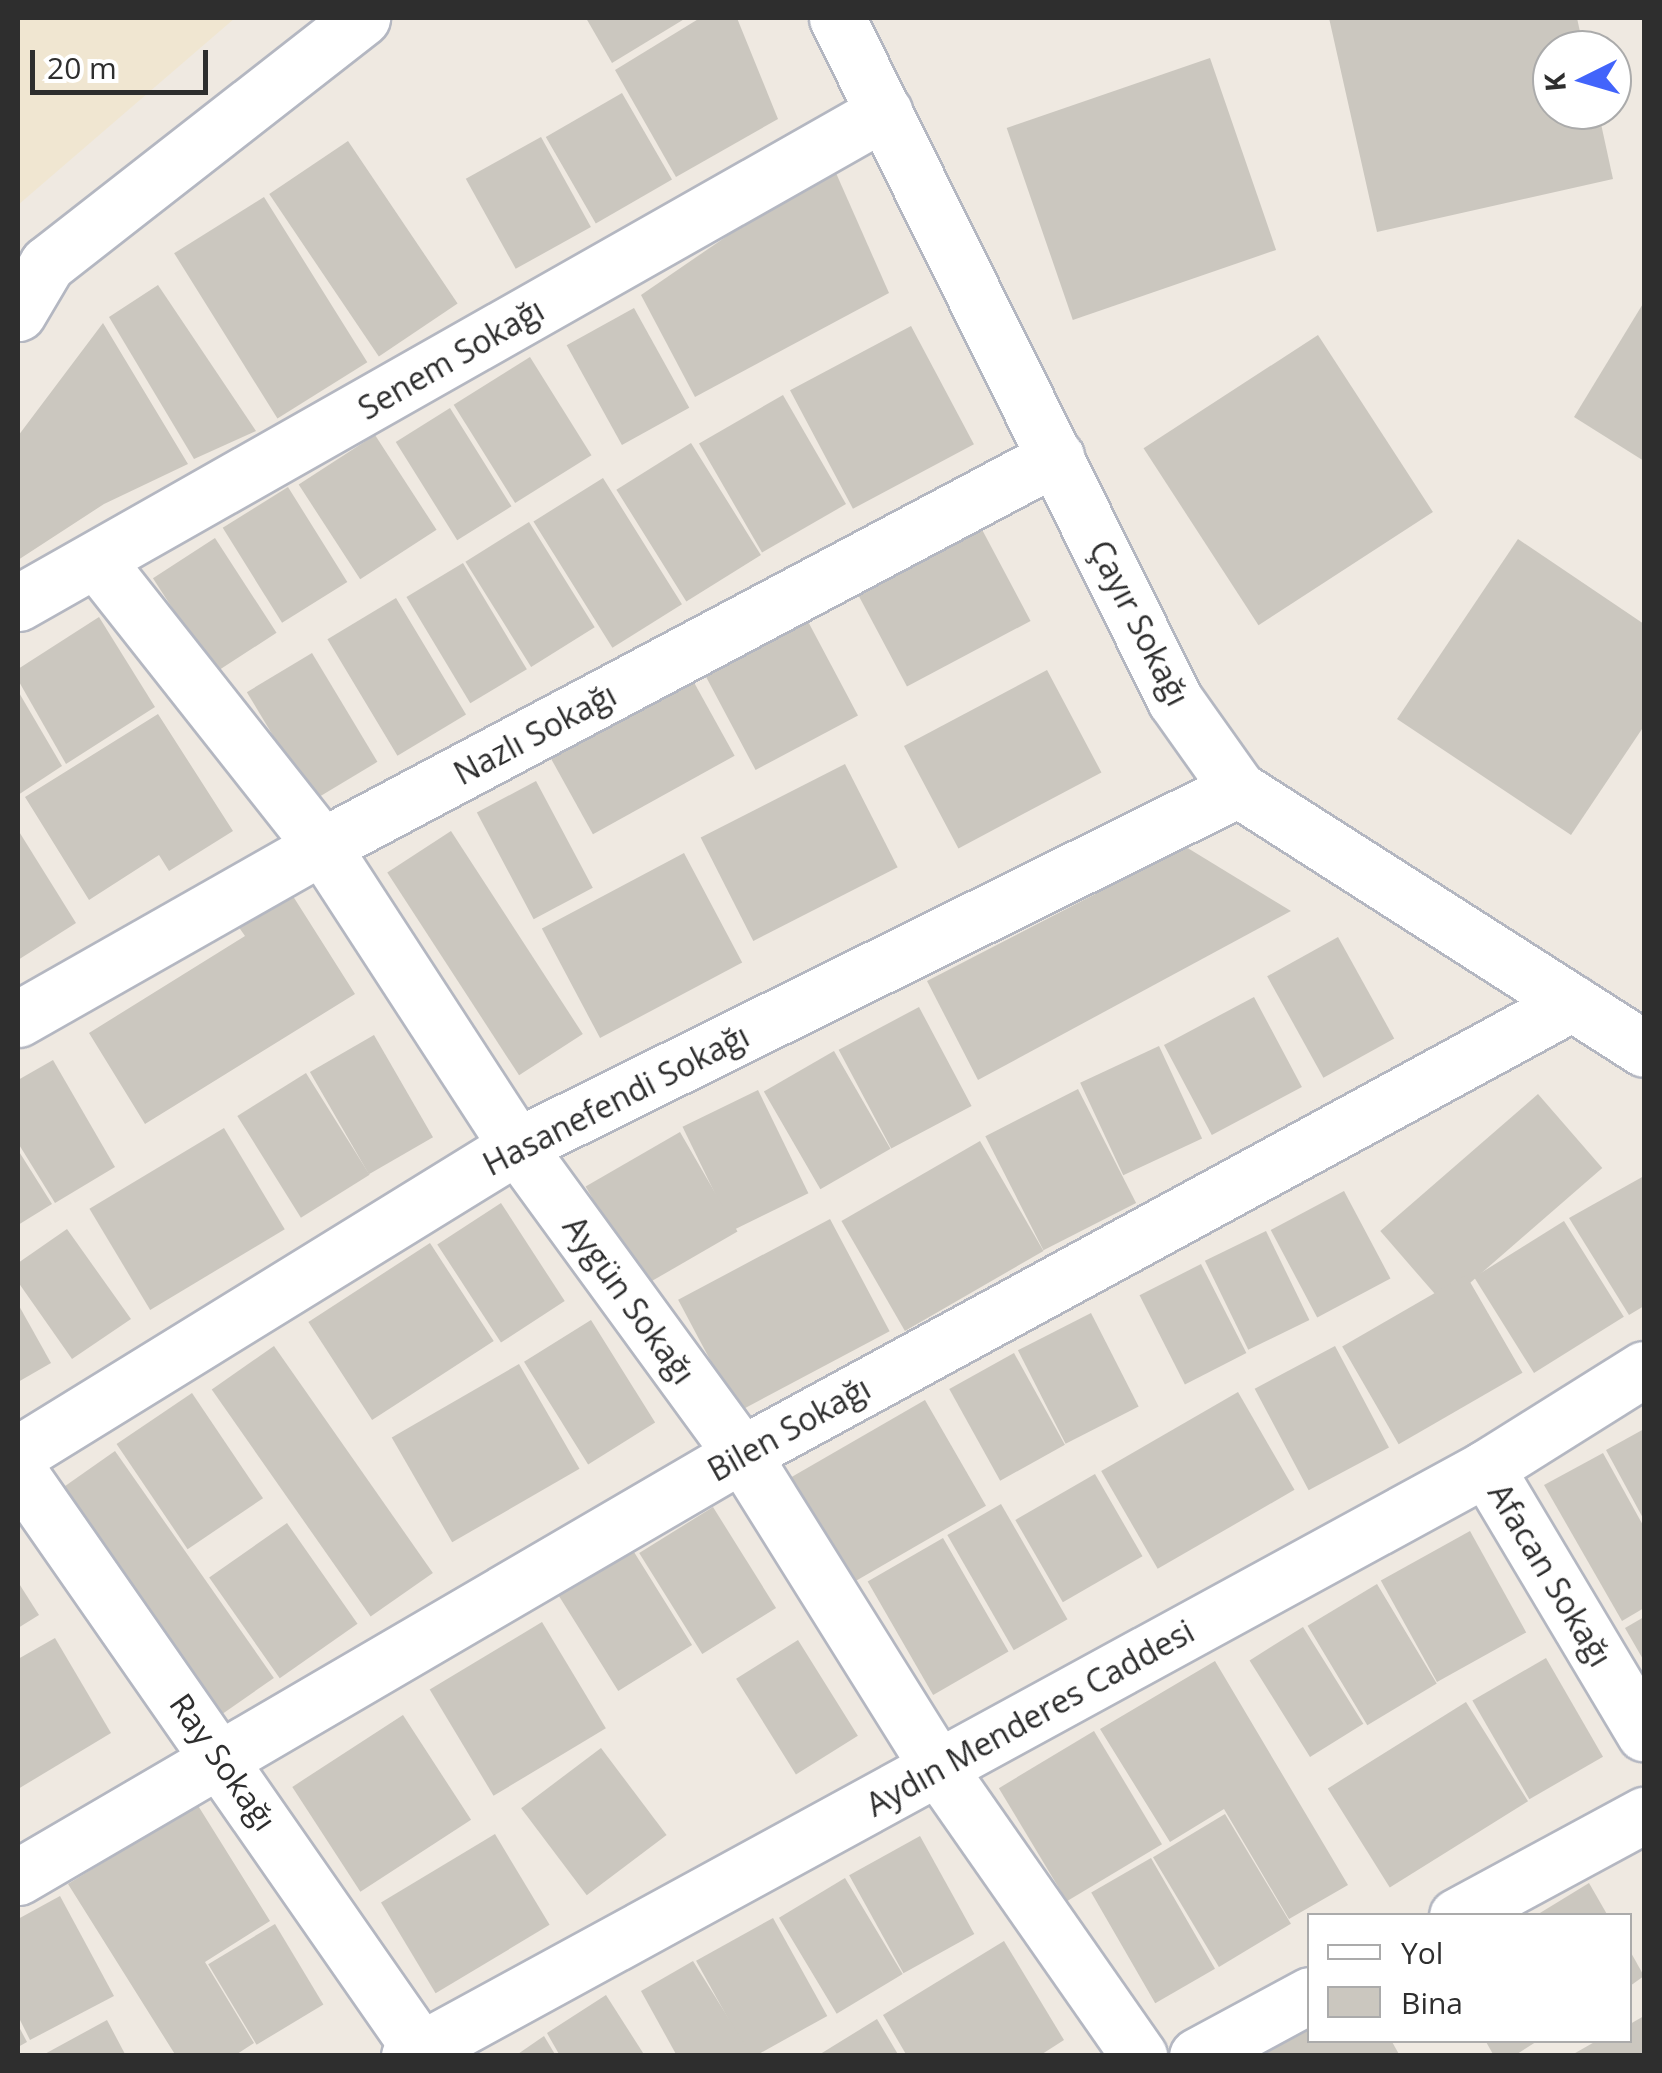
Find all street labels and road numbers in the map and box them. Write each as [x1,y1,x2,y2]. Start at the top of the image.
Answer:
street label: Senem Sokağı [351,290,551,428]
street label: Çayır Sokağı [1081,534,1197,712]
street label: Nazlı Sokağı [447,675,623,793]
street label: Hasanefendi Sokağı [477,1016,755,1184]
street label: Aygün Sokağı [555,1209,703,1391]
street label: Bilen Sokağı [701,1369,877,1489]
street label: Afacan Sokağı [1480,1477,1620,1673]
street label: Aydın Menderes Caddesi [859,1612,1201,1824]
street label: Ray Sokağı [162,1686,284,1838]

